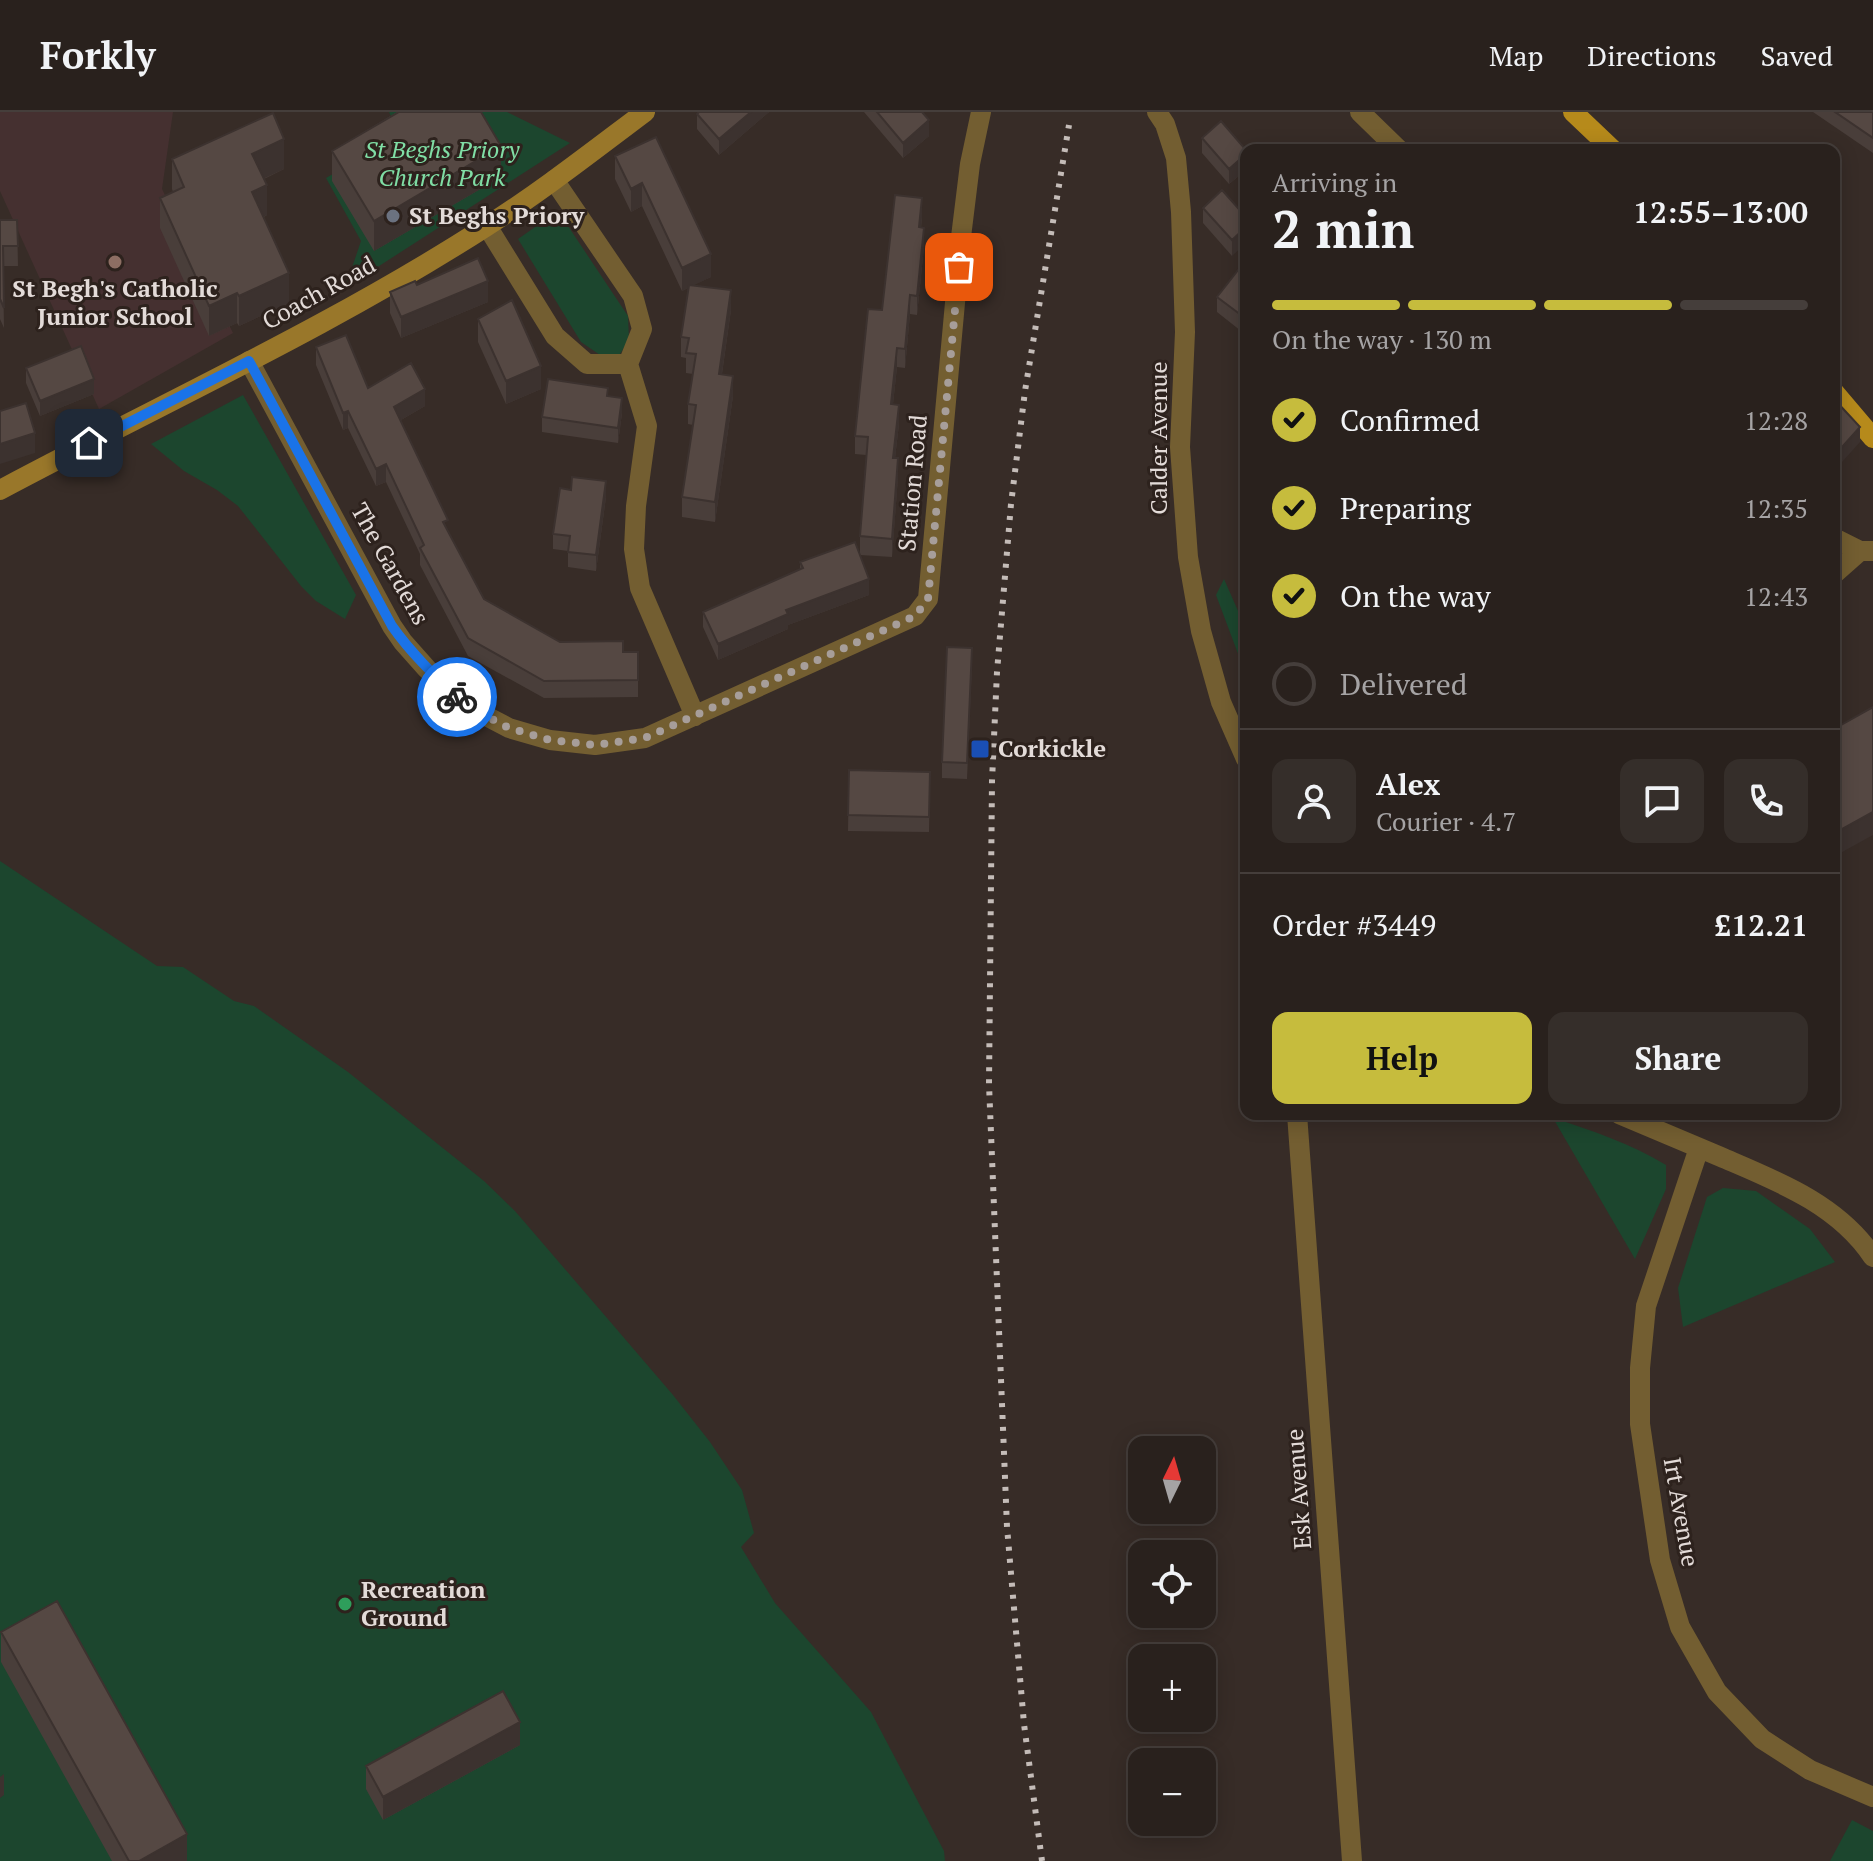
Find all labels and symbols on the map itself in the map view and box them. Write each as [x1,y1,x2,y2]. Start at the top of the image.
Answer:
park label: St Beghs Priory Church Park [365,133,521,193]
place label: St Beghs Priory [409,199,585,231]
marker: St Beghs Priory [384,207,402,225]
pin [925,233,993,301]
street label: Coach Road [256,248,381,336]
marker: St Begh's Catholic Junior School [106,253,124,271]
place label: St Begh's Catholic Junior School [12,272,218,332]
street label: Calder Avenue [1142,361,1174,515]
pin [55,409,123,477]
street label: Station Road [890,413,934,553]
street label: The Gardens [344,497,438,630]
courier [417,657,497,737]
place label: Corkickle [998,732,1106,764]
marker: Corkickle [969,738,991,760]
street label: Esk Avenue [1278,1428,1318,1550]
north arrow [1128,1436,1216,1524]
street label: Irt Avenue [1657,1455,1707,1569]
place label: Recreation Ground [361,1573,486,1633]
marker: Recreation Ground [336,1595,354,1613]

